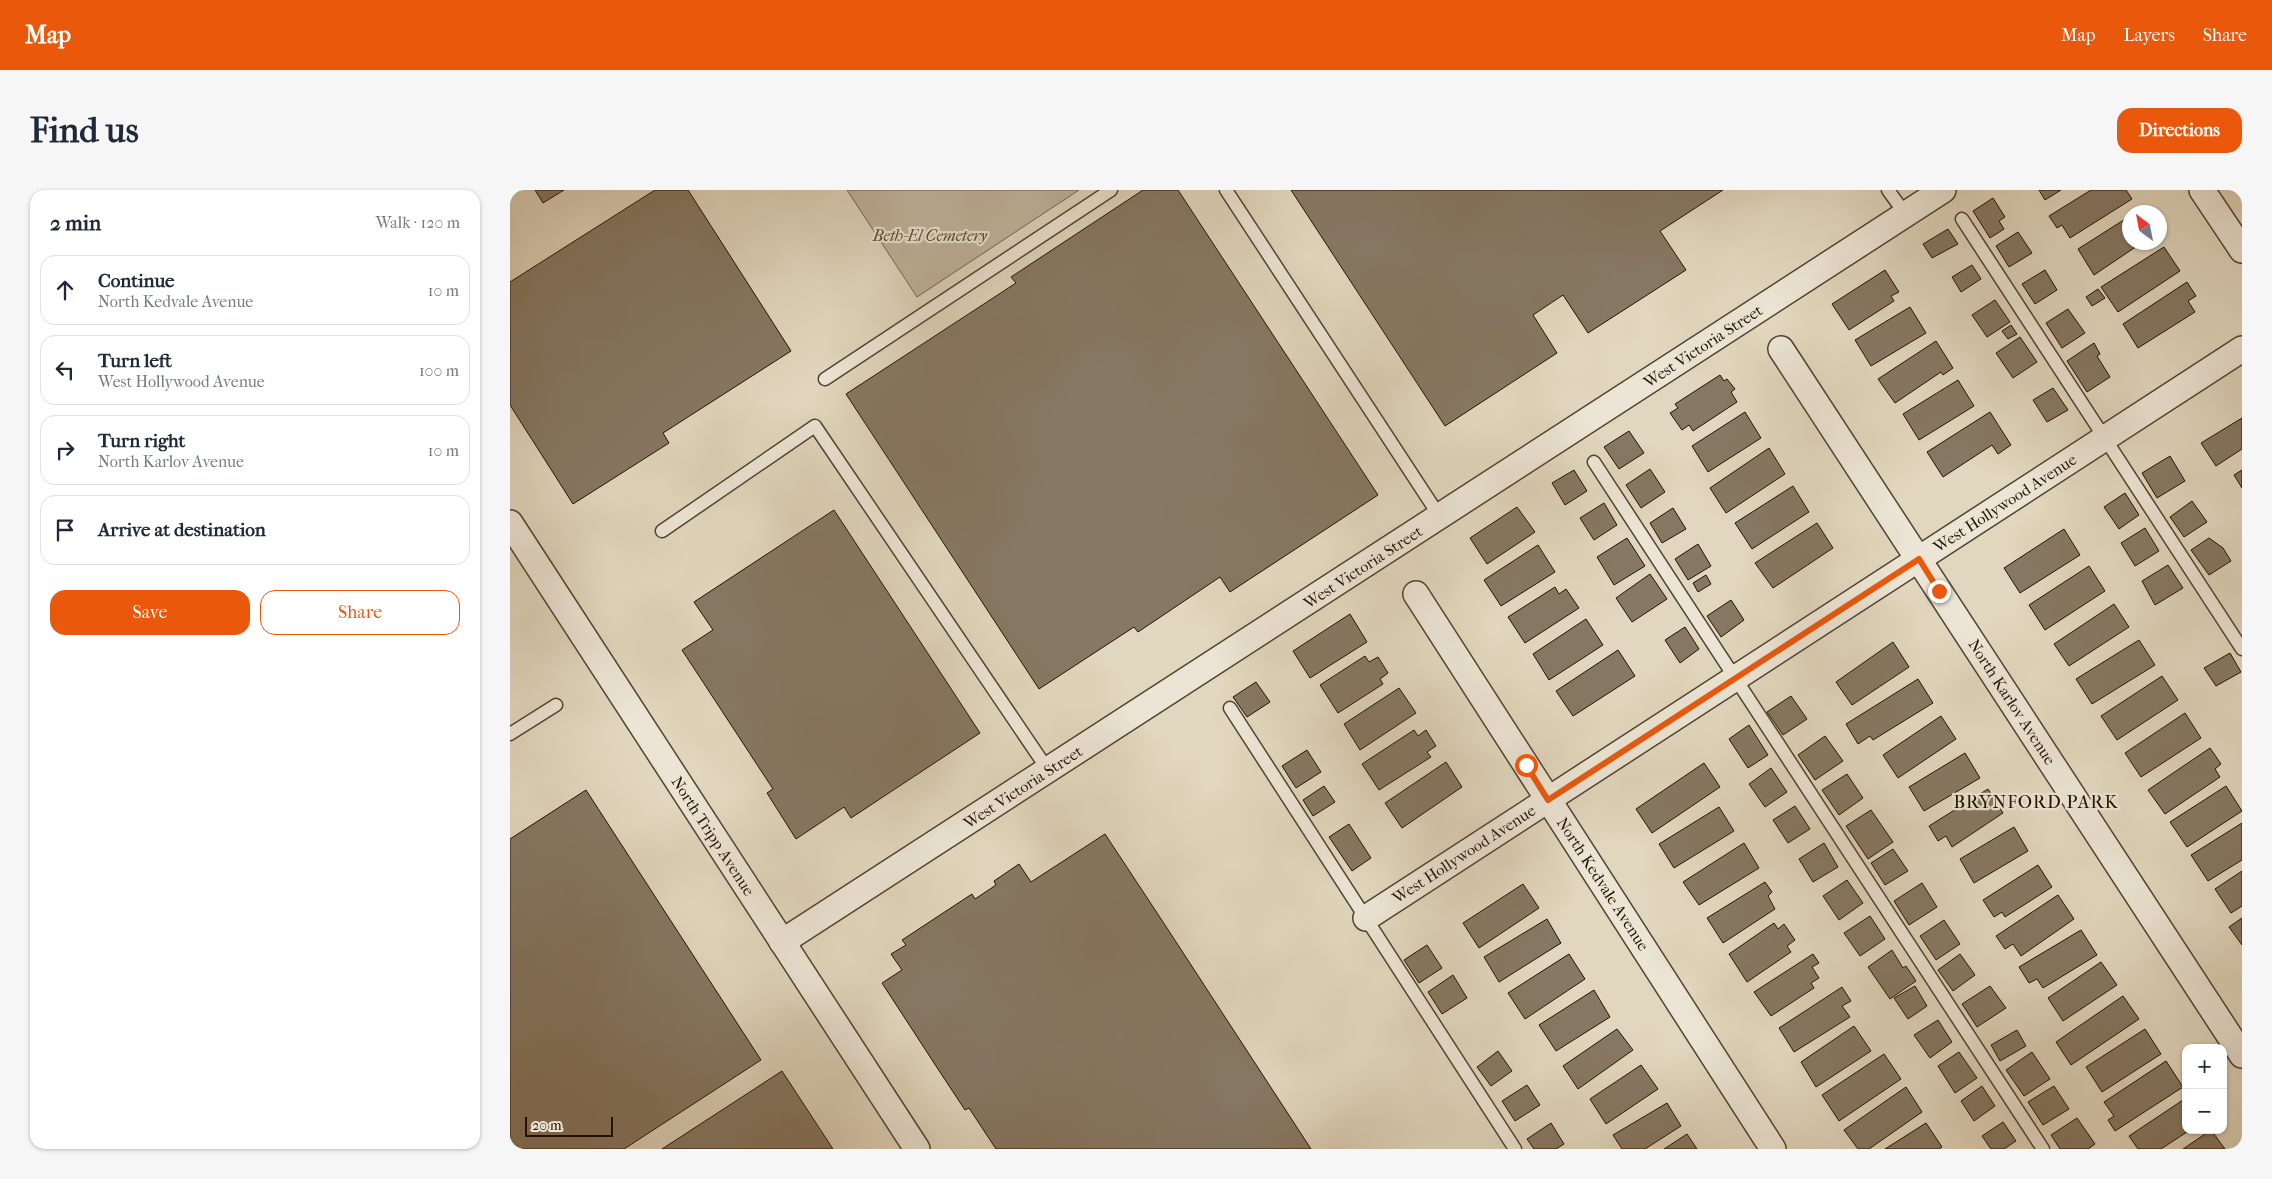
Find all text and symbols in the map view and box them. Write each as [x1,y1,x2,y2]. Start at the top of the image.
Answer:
text: Map [25,21,71,49]
text: Map [2061,25,2095,46]
text: Layers [2123,25,2175,46]
text: Share [2203,25,2247,46]
button: Directions [2117,108,2242,153]
text: Find us [30,110,139,151]
north arrow [2122,205,2167,250]
text: 2 min [50,211,101,235]
text: Walk · 120 m [376,213,460,232]
park label: Beth-El Cemetery [872,226,988,245]
text: Continue [98,270,174,292]
icon: ahead [51,276,79,304]
text: 10 m [428,281,459,300]
text: North Kedvale Avenue [98,292,253,311]
street label: West Victoria Street [1639,300,1766,392]
text: Turn left [98,350,172,372]
icon: left [51,356,79,384]
text: 100 m [419,361,459,380]
text: West Hollywood Avenue [98,372,265,391]
text: Turn right [98,430,185,452]
icon: right [51,436,79,464]
text: 10 m [428,441,459,460]
street label: West Hollywood Avenue [1929,450,2080,557]
text: North Karlov Avenue [98,452,244,471]
icon: arrive [51,516,79,544]
text: Arrive at destination [98,519,266,541]
street label: West Victoria Street [1299,521,1426,613]
route end [1928,580,1951,603]
button: Save [50,590,250,635]
button: Share [260,590,460,635]
street label: North Karlov Avenue [1964,636,2060,768]
street label: West Victoria Street [959,741,1086,833]
route start [1515,754,1538,777]
street label: North Tripp Avenue [667,773,759,899]
district label: BRYNFORD PARK [1953,792,2119,813]
street label: West Hollywood Avenue [1388,801,1539,908]
street label: North Kedvale Avenue [1553,814,1653,954]
map controls [2182,1044,2227,1134]
button: + [2182,1044,2227,1089]
button: − [2182,1089,2227,1134]
scale bar [525,1114,612,1137]
text: 20 m [532,1117,562,1134]

